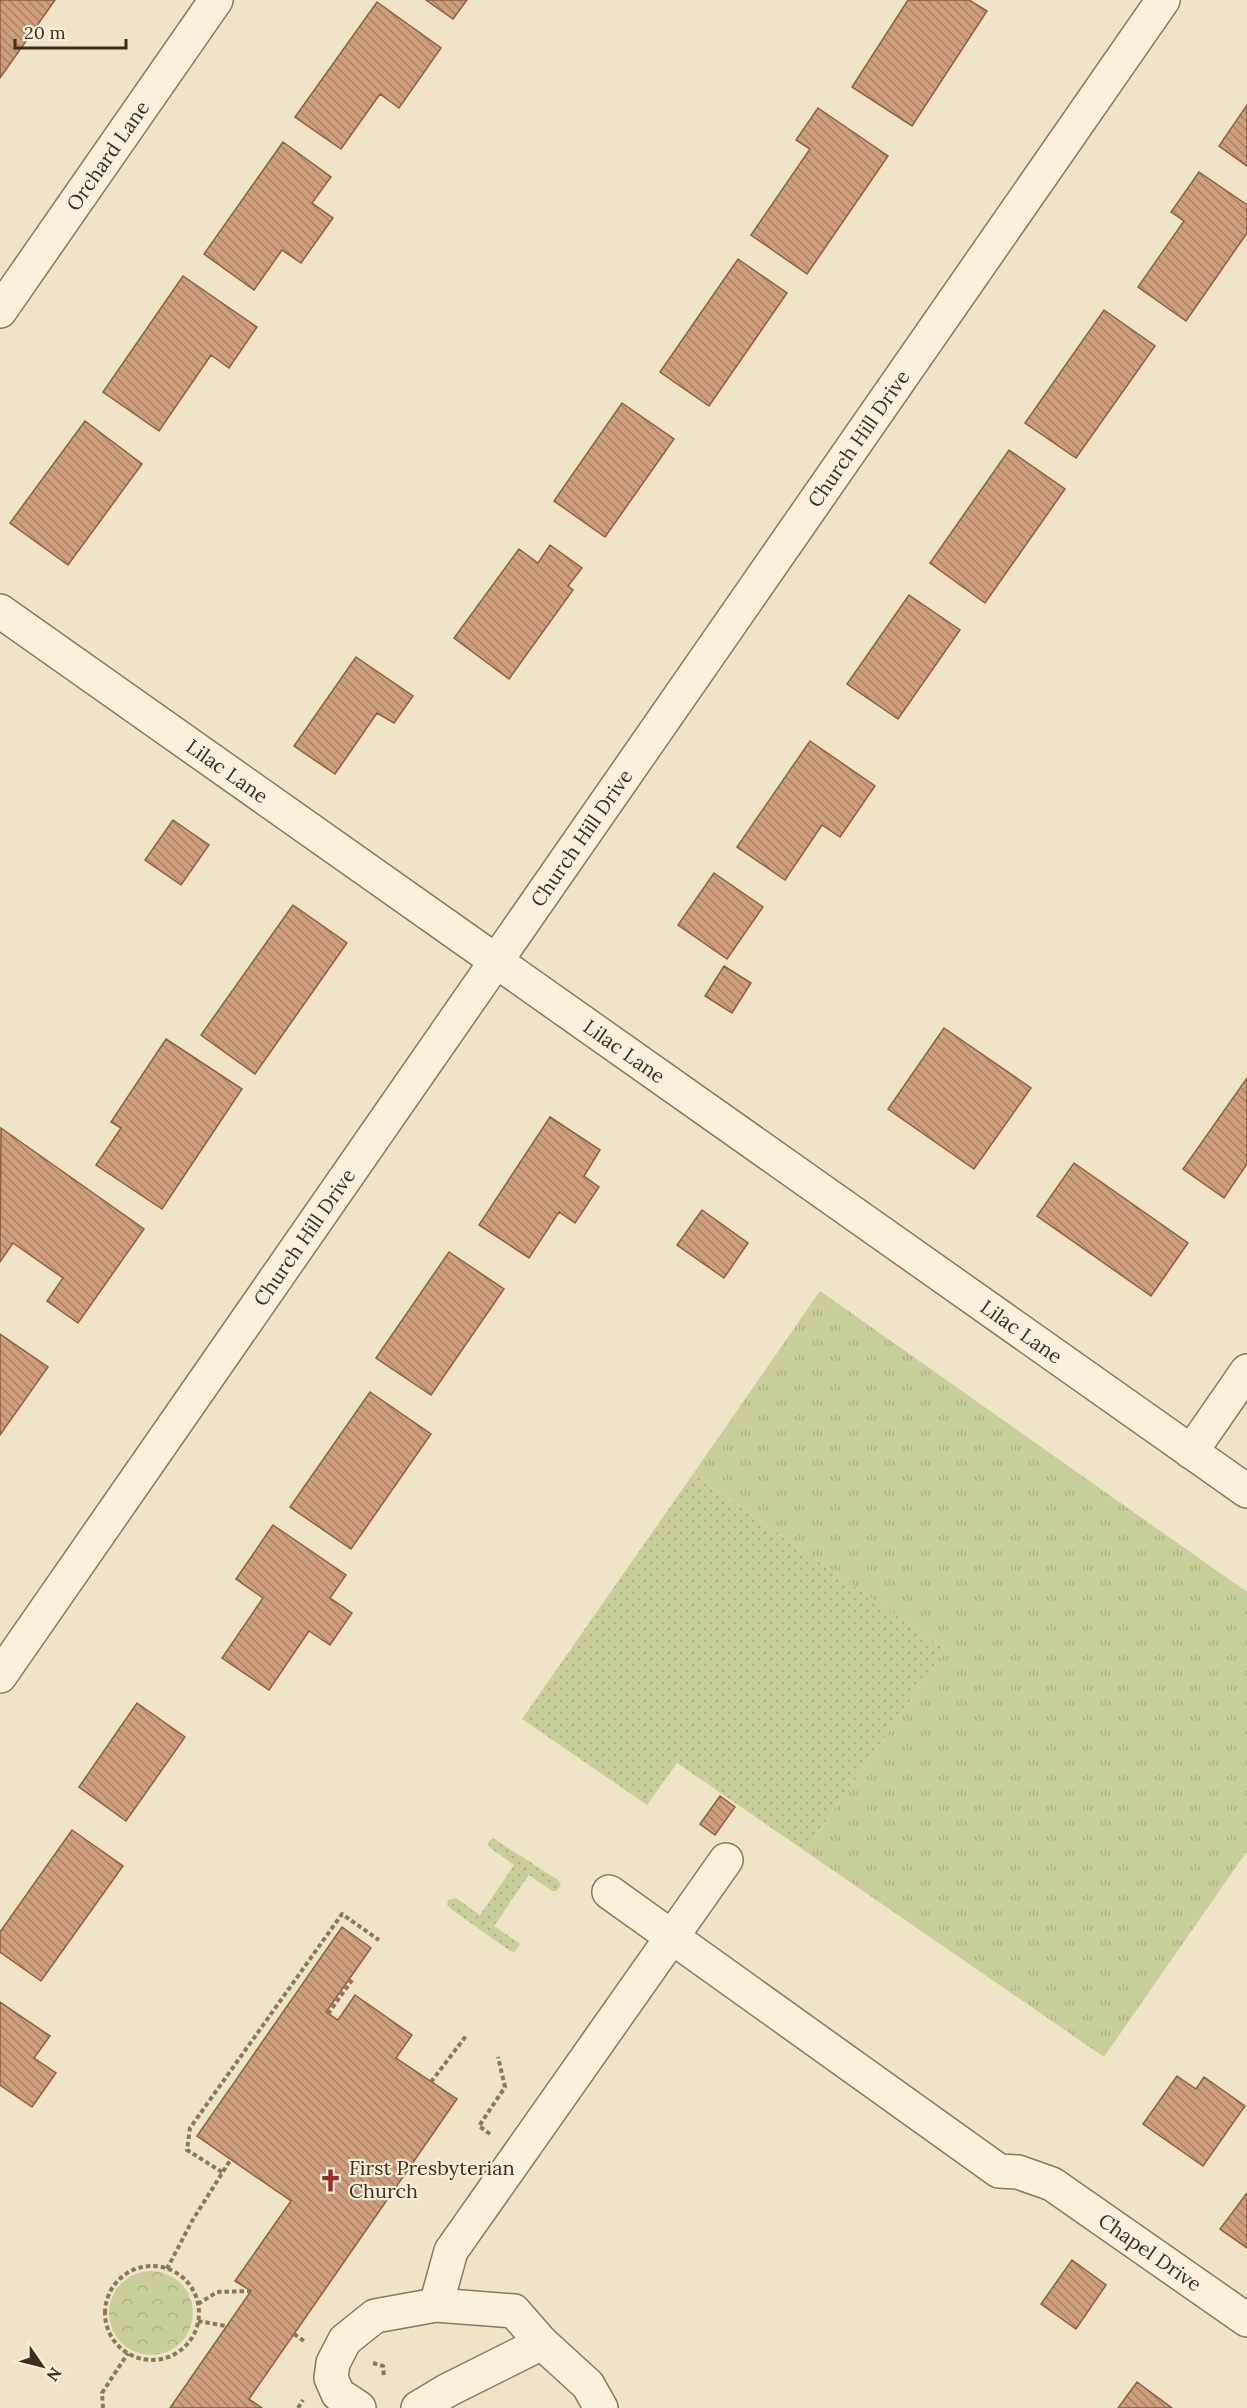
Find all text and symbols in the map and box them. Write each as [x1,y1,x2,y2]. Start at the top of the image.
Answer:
scale bar [15,12,126,50]
text: 20 m [24,21,66,44]
street label: Orchard Lane [60,95,154,215]
street label: Church Hill Drive [802,365,915,512]
street label: Lilac Lane [182,734,273,808]
street label: Church Hill Drive [525,764,638,911]
street label: Lilac Lane [579,1014,670,1089]
street label: Church Hill Drive [248,1163,360,1311]
street label: Lilac Lane [976,1294,1067,1369]
place label: First Presbyterian Church [349,2155,515,2203]
church icon: First Presbyterian Church [318,2167,344,2193]
street label: Chapel Drive [1094,2207,1207,2297]
north arrow [12,2336,72,2396]
text: N [43,2364,66,2385]

